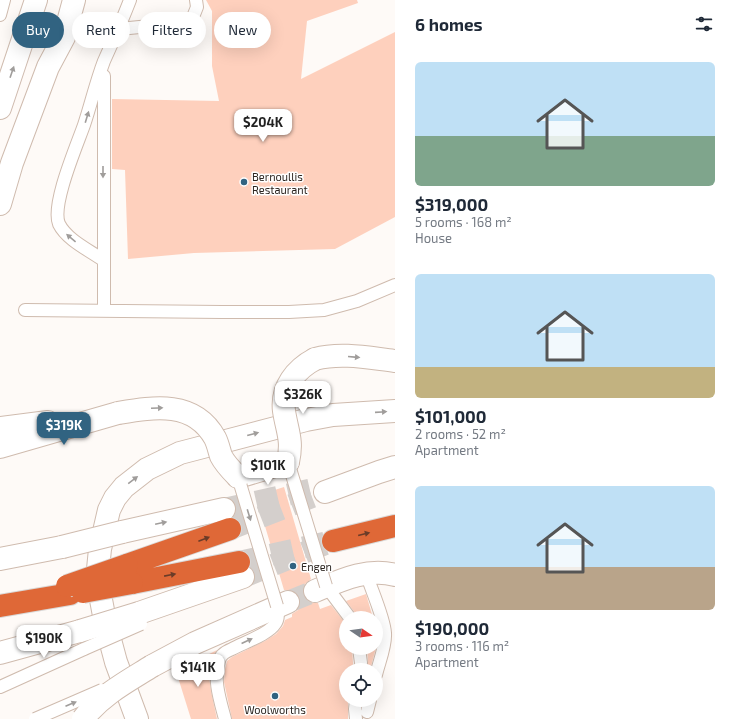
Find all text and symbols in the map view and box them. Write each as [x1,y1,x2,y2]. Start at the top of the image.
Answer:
chip: Buy [12,12,64,48]
chip: Rent [72,12,130,48]
chip: Filters [138,12,206,48]
chip: New [214,12,271,48]
icon: filters [693,13,715,35]
text: 6 homes [415,14,483,34]
one-way arrow [9,66,15,78]
icon: home [529,88,601,160]
pin: $204K [235,109,291,143]
one-way arrow [84,111,90,123]
text: $204K [243,114,283,130]
one-way arrow [100,166,106,179]
place label: Bernoullis Restaurant [252,170,308,196]
marker: Bernoullis Restaurant [239,177,249,187]
text: $319,000 [415,194,488,214]
text: 5 rooms · 168 m² [415,214,512,230]
text: House [415,230,452,246]
one-way arrow [66,233,77,242]
icon: home [529,300,601,372]
one-way arrow [348,353,360,360]
pin: $326K [275,381,331,415]
text: $326K [284,386,322,402]
one-way arrow [151,405,163,412]
text: $101,000 [415,406,487,426]
one-way arrow [375,408,387,415]
pin: $319K [36,412,92,446]
text: $319K [46,417,82,433]
text: 2 rooms · 52 m² [415,426,506,442]
one-way arrow [248,431,260,437]
text: Apartment [415,442,479,458]
pin: $101K [240,452,296,486]
text: $101K [250,457,286,473]
one-way arrow [128,476,139,484]
one-way arrow [246,509,252,521]
icon: home [529,512,601,584]
one-way arrow [154,520,167,526]
one-way arrow [358,530,370,536]
one-way arrow [198,535,210,541]
place label: Engen [301,560,332,573]
marker: Engen [288,561,298,571]
one-way arrow [164,572,177,578]
north arrow [339,611,383,655]
map controls [339,611,383,707]
text: $190,000 [415,618,489,638]
pin: $190K [16,625,72,659]
text: $190K [25,630,63,646]
one-way arrow [241,638,253,644]
text: 3 rooms · 116 m² [415,638,509,654]
pin: $141K [170,654,226,688]
text: Apartment [415,654,479,670]
text: $141K [180,659,216,675]
button: locate [339,663,383,707]
marker: Woolworths [270,691,280,701]
one-way arrow [66,701,77,707]
place label: Woolworths [244,703,306,716]

